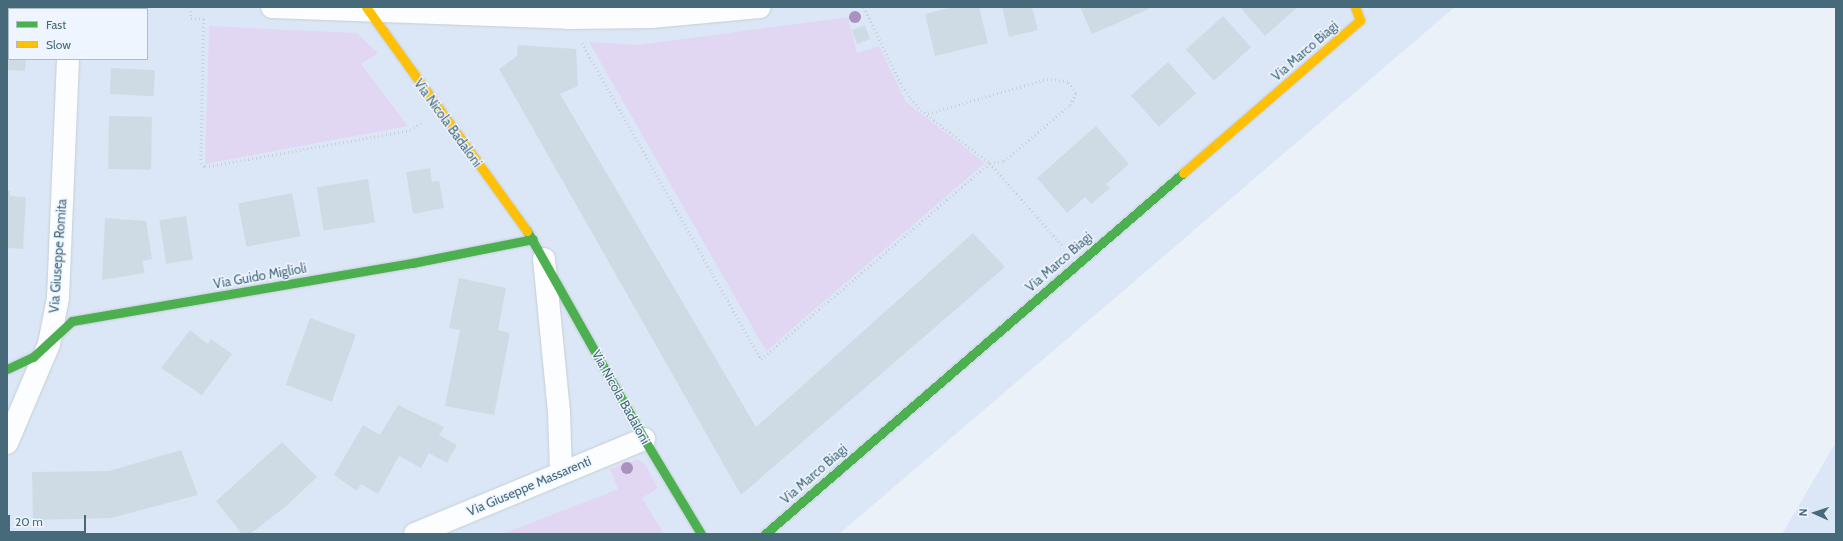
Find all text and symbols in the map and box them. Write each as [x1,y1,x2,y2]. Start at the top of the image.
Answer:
legend [8,8,148,60]
text: Fast [46,17,66,32]
street label: Via Marco Biagi [1269,18,1341,84]
text: Slow [46,37,71,52]
street label: Via Nicola Badaloni [411,76,485,170]
street label: Via Giuseppe Romita [46,198,70,314]
street label: Via Marco Biagi [1023,229,1095,295]
street label: Via Guido Miglioli [212,260,308,292]
street label: Via Nicola Badaloni [589,347,653,447]
street label: Via Marco Biagi [778,441,850,507]
street label: Via Giuseppe Massarenti [465,453,593,519]
north arrow [1795,493,1835,533]
scale bar [10,507,88,533]
text: N [1796,508,1810,517]
text: 20 m [15,514,43,529]

